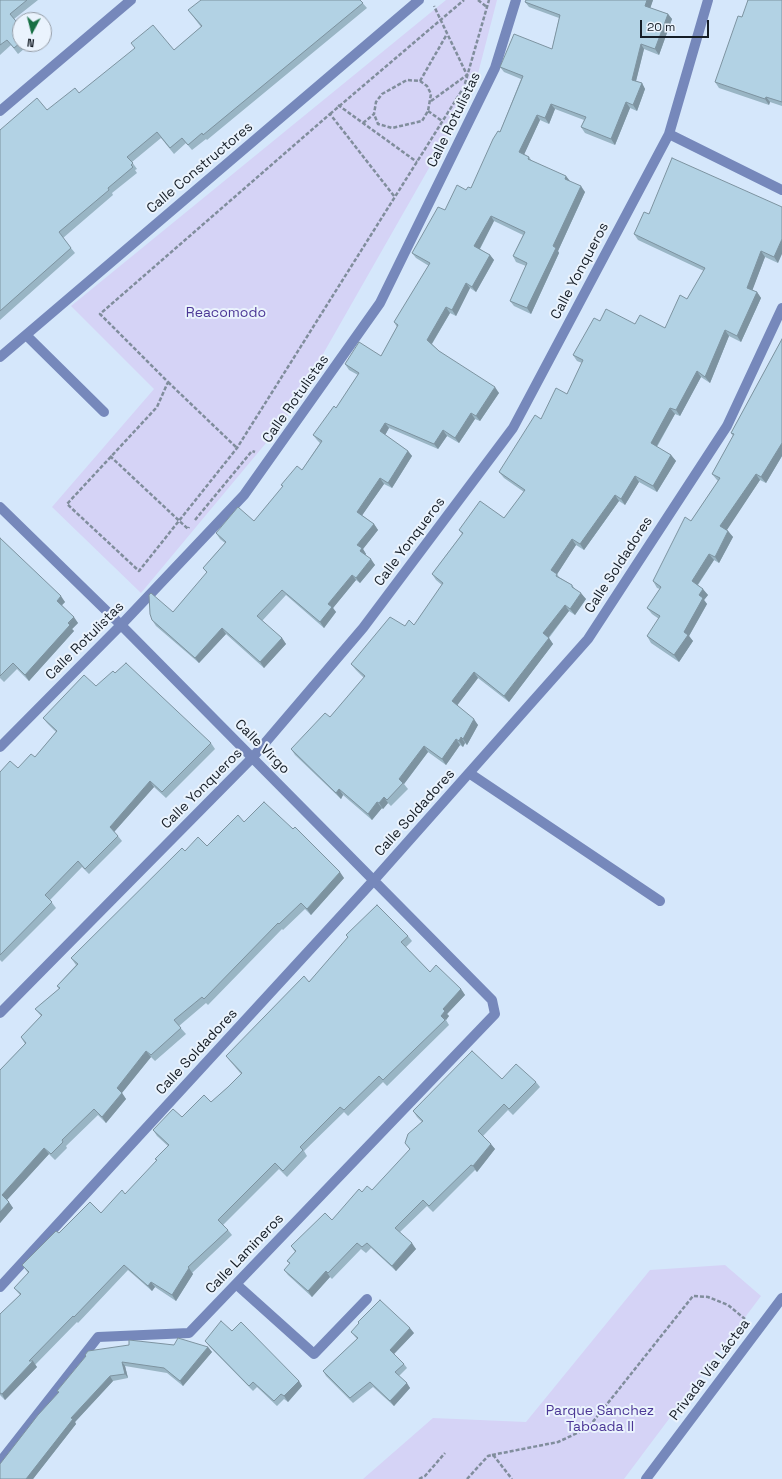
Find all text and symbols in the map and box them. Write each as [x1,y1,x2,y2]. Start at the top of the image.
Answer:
north arrow [12,12,52,52]
scale bar [642,12,711,38]
text: 20 m [647,19,675,35]
text: N [26,36,35,50]
street label: Calle Rotulistas [424,70,484,170]
street label: Calle Constructores [144,119,256,217]
street label: Calle Yonqueros [547,220,613,322]
park label: Reacomodo [186,305,266,321]
street label: Calle Rotulistas [259,352,333,446]
street label: Calle Yonqueros [371,494,449,590]
street label: Calle Soldadores [582,514,656,616]
street label: Calle Rotulistas [42,598,128,684]
street label: Calle Virgo [231,716,293,778]
street label: Calle Yonqueros [158,745,246,833]
street label: Calle Soldadores [371,766,459,860]
street label: Calle Soldadores [153,1005,241,1099]
street label: Calle Lamineros [203,1210,287,1298]
street label: Privada Vía Láctea [666,1316,754,1424]
park label: Parque Sanchez Taboada II [546,1403,654,1436]

